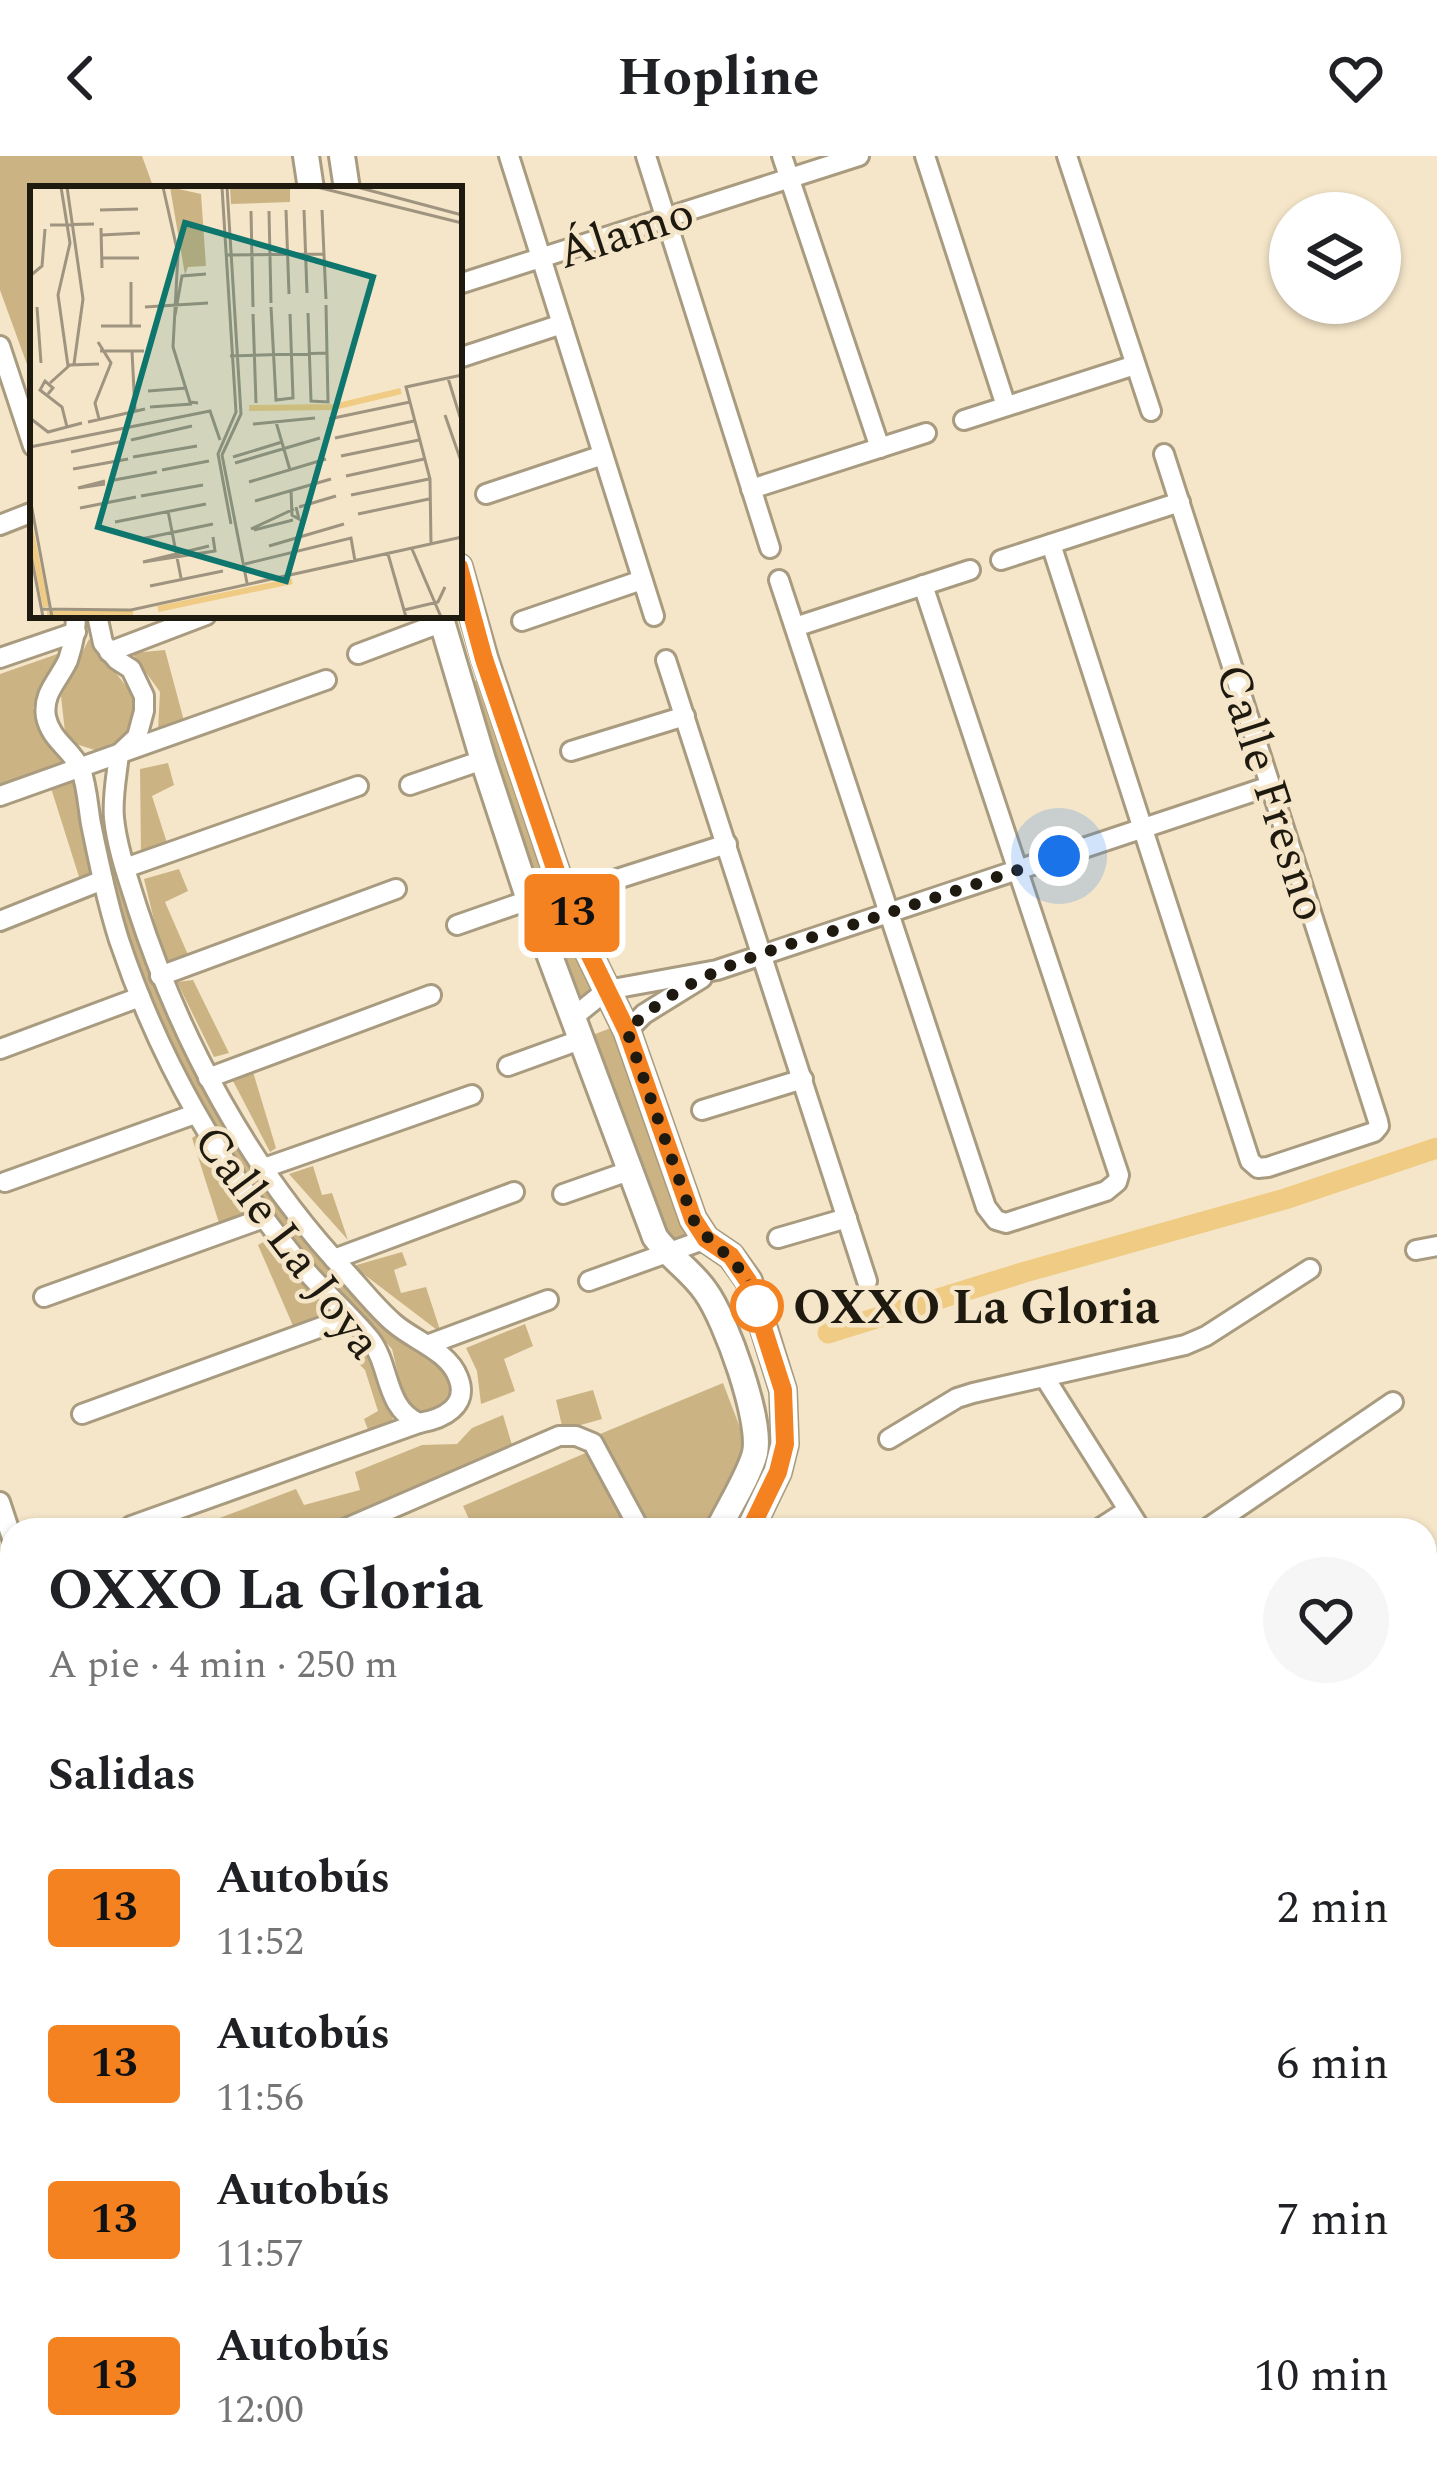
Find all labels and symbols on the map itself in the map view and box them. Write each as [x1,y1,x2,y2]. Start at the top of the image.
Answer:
street label: Álamo [548,177,704,290]
inset map [30,186,462,618]
street label: Calle Fresno [1195,655,1347,931]
your location [1029,826,1089,886]
line badge: 13 [518,874,626,952]
street label: Calle La Joya [174,1110,400,1375]
place label: OXXO La Gloria [793,1272,1160,1345]
marker: OXXO La Gloria [732,1281,782,1331]

